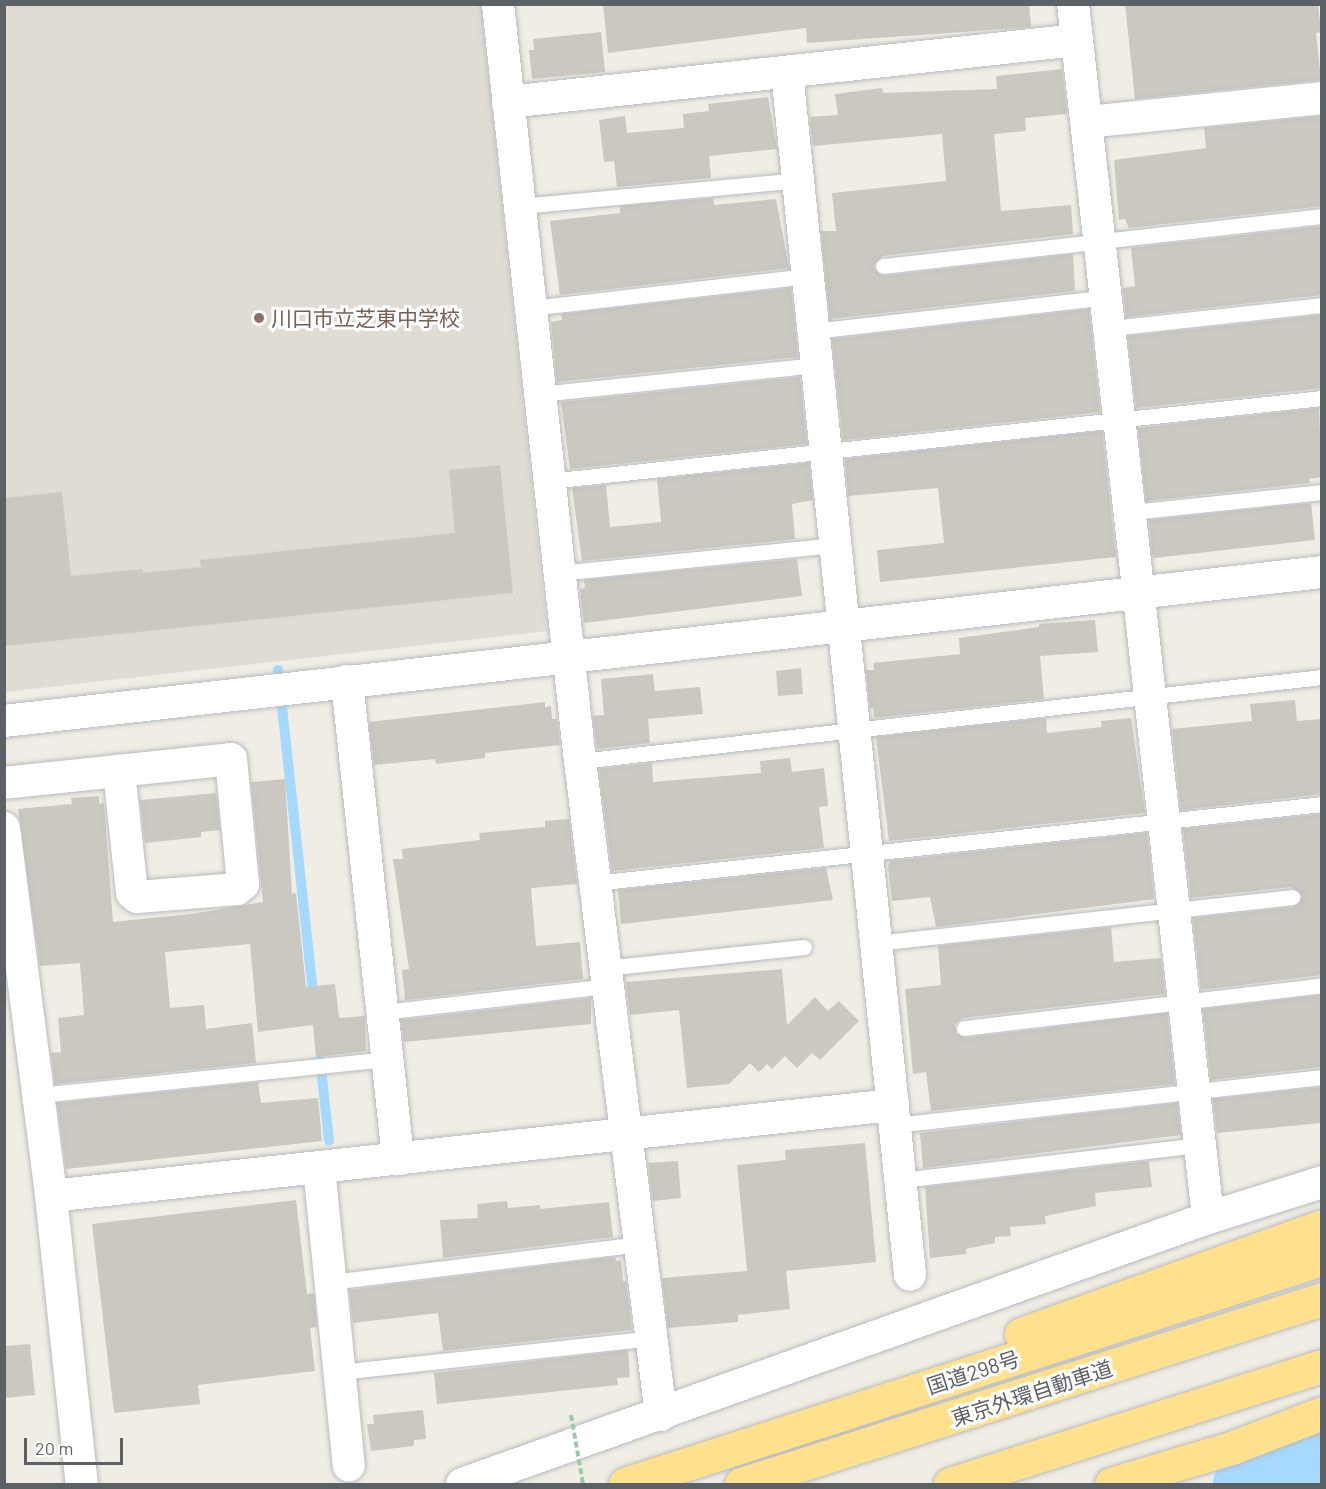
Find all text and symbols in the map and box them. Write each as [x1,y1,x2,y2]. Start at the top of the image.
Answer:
place label: 川口市立芝東中学校 [271,305,460,331]
marker: 川口市立芝東中学校 [252,311,266,325]
street label: 国道298号 [923,1345,1023,1399]
street label: 東京外環自動車道 [948,1355,1116,1431]
scale bar [27,1426,126,1464]
text: 20 m [35,1437,73,1459]

